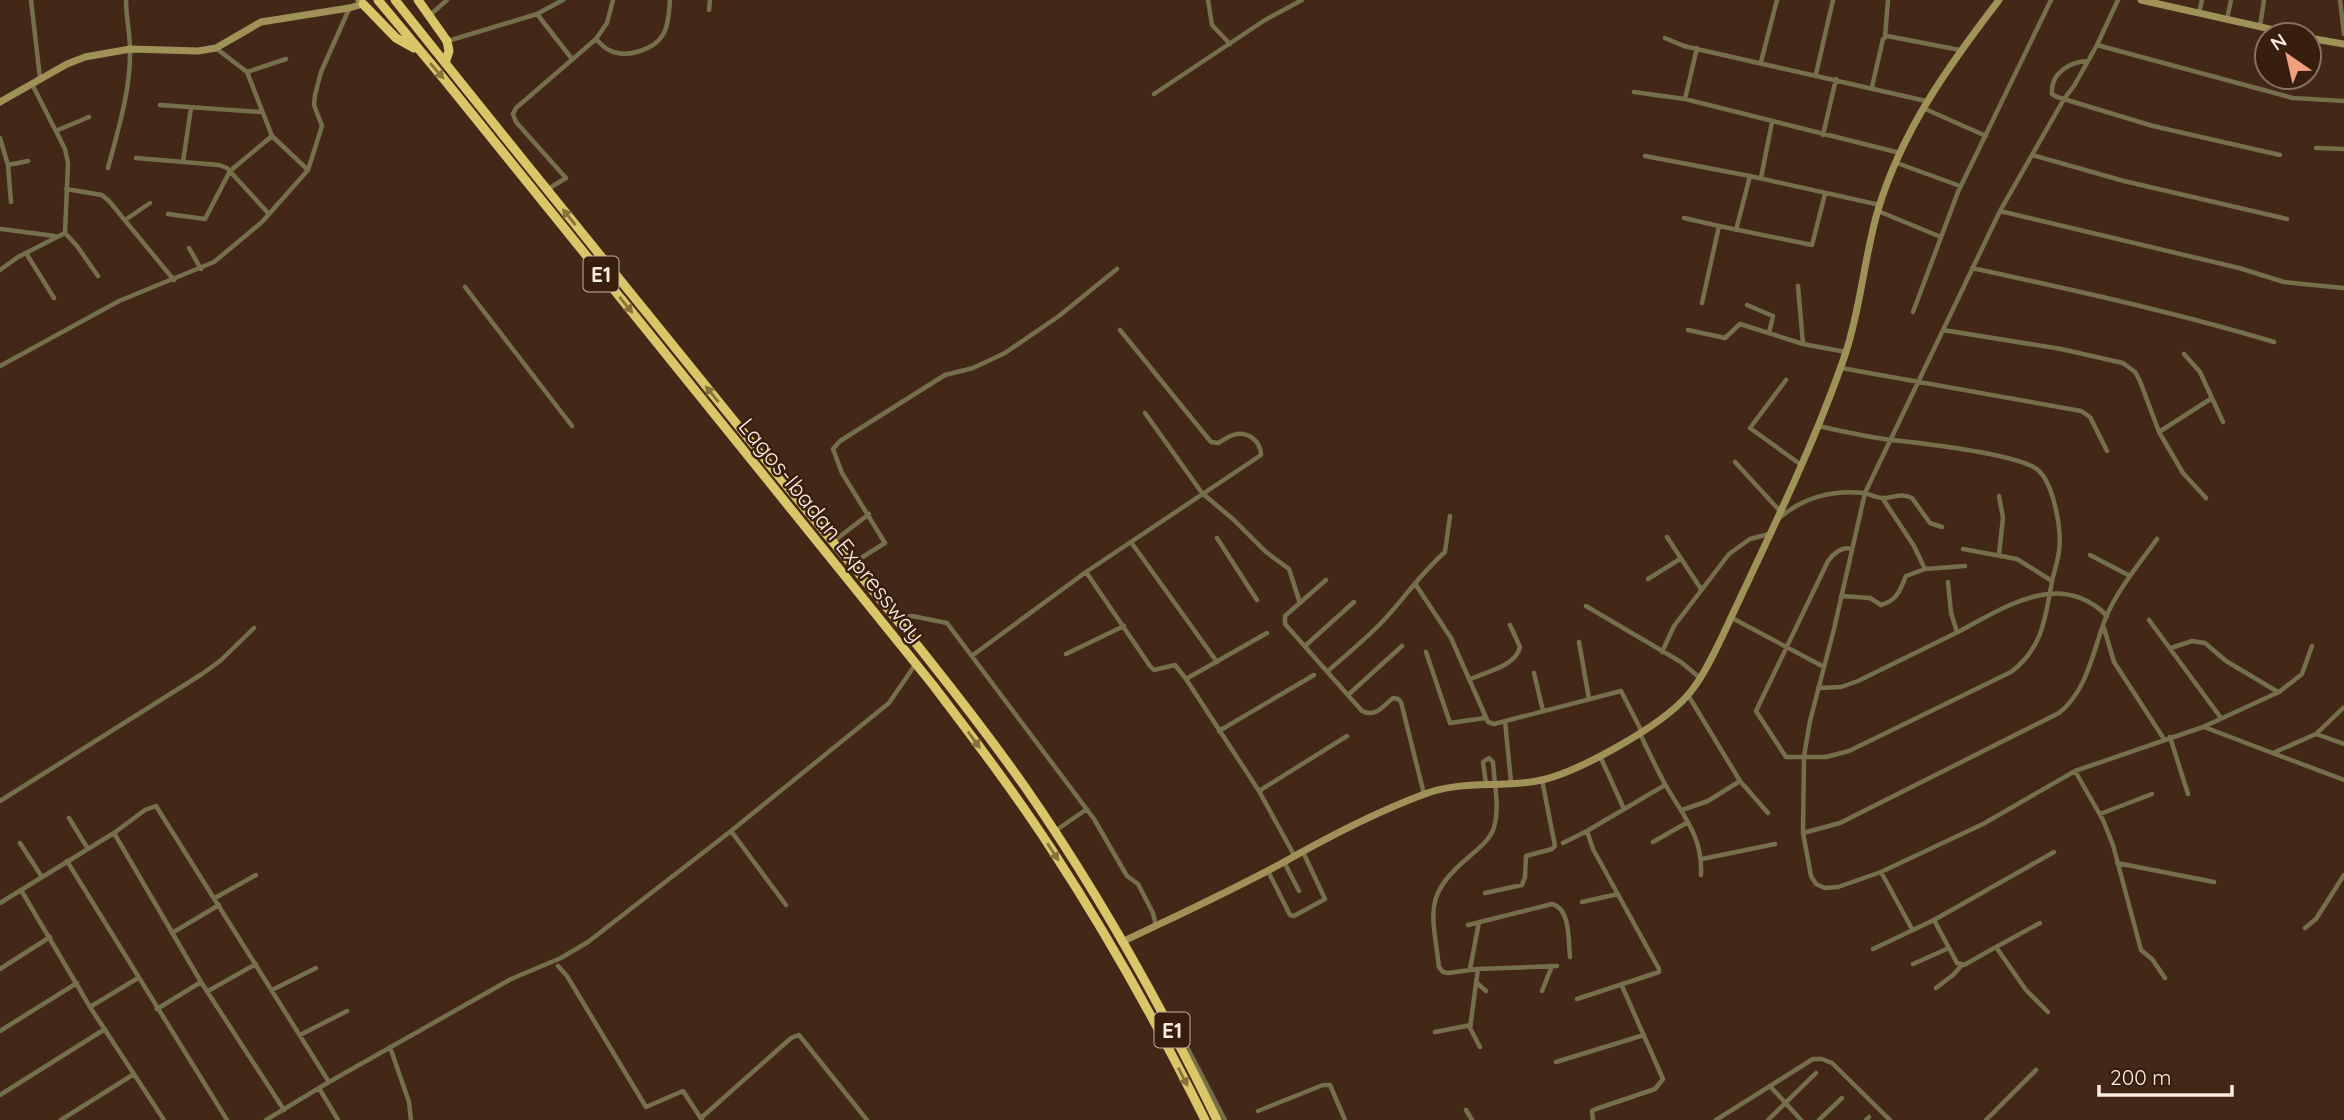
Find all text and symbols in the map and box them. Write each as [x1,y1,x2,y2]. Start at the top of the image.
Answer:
north arrow [2253,21,2323,91]
text: N [2266,28,2291,56]
one-way arrow [429,62,445,80]
one-way arrow [562,208,577,226]
road number: E1 [584,256,618,292]
one-way arrow [618,297,633,314]
one-way arrow [705,385,720,403]
street label: Lagos-Ibadan Expressway [733,412,931,648]
one-way arrow [967,731,981,749]
one-way arrow [1047,843,1060,862]
road number: E1 [1154,1012,1190,1048]
scale bar [2099,1054,2232,1098]
text: 200 m [2110,1064,2172,1090]
one-way arrow [1178,1067,1189,1087]

